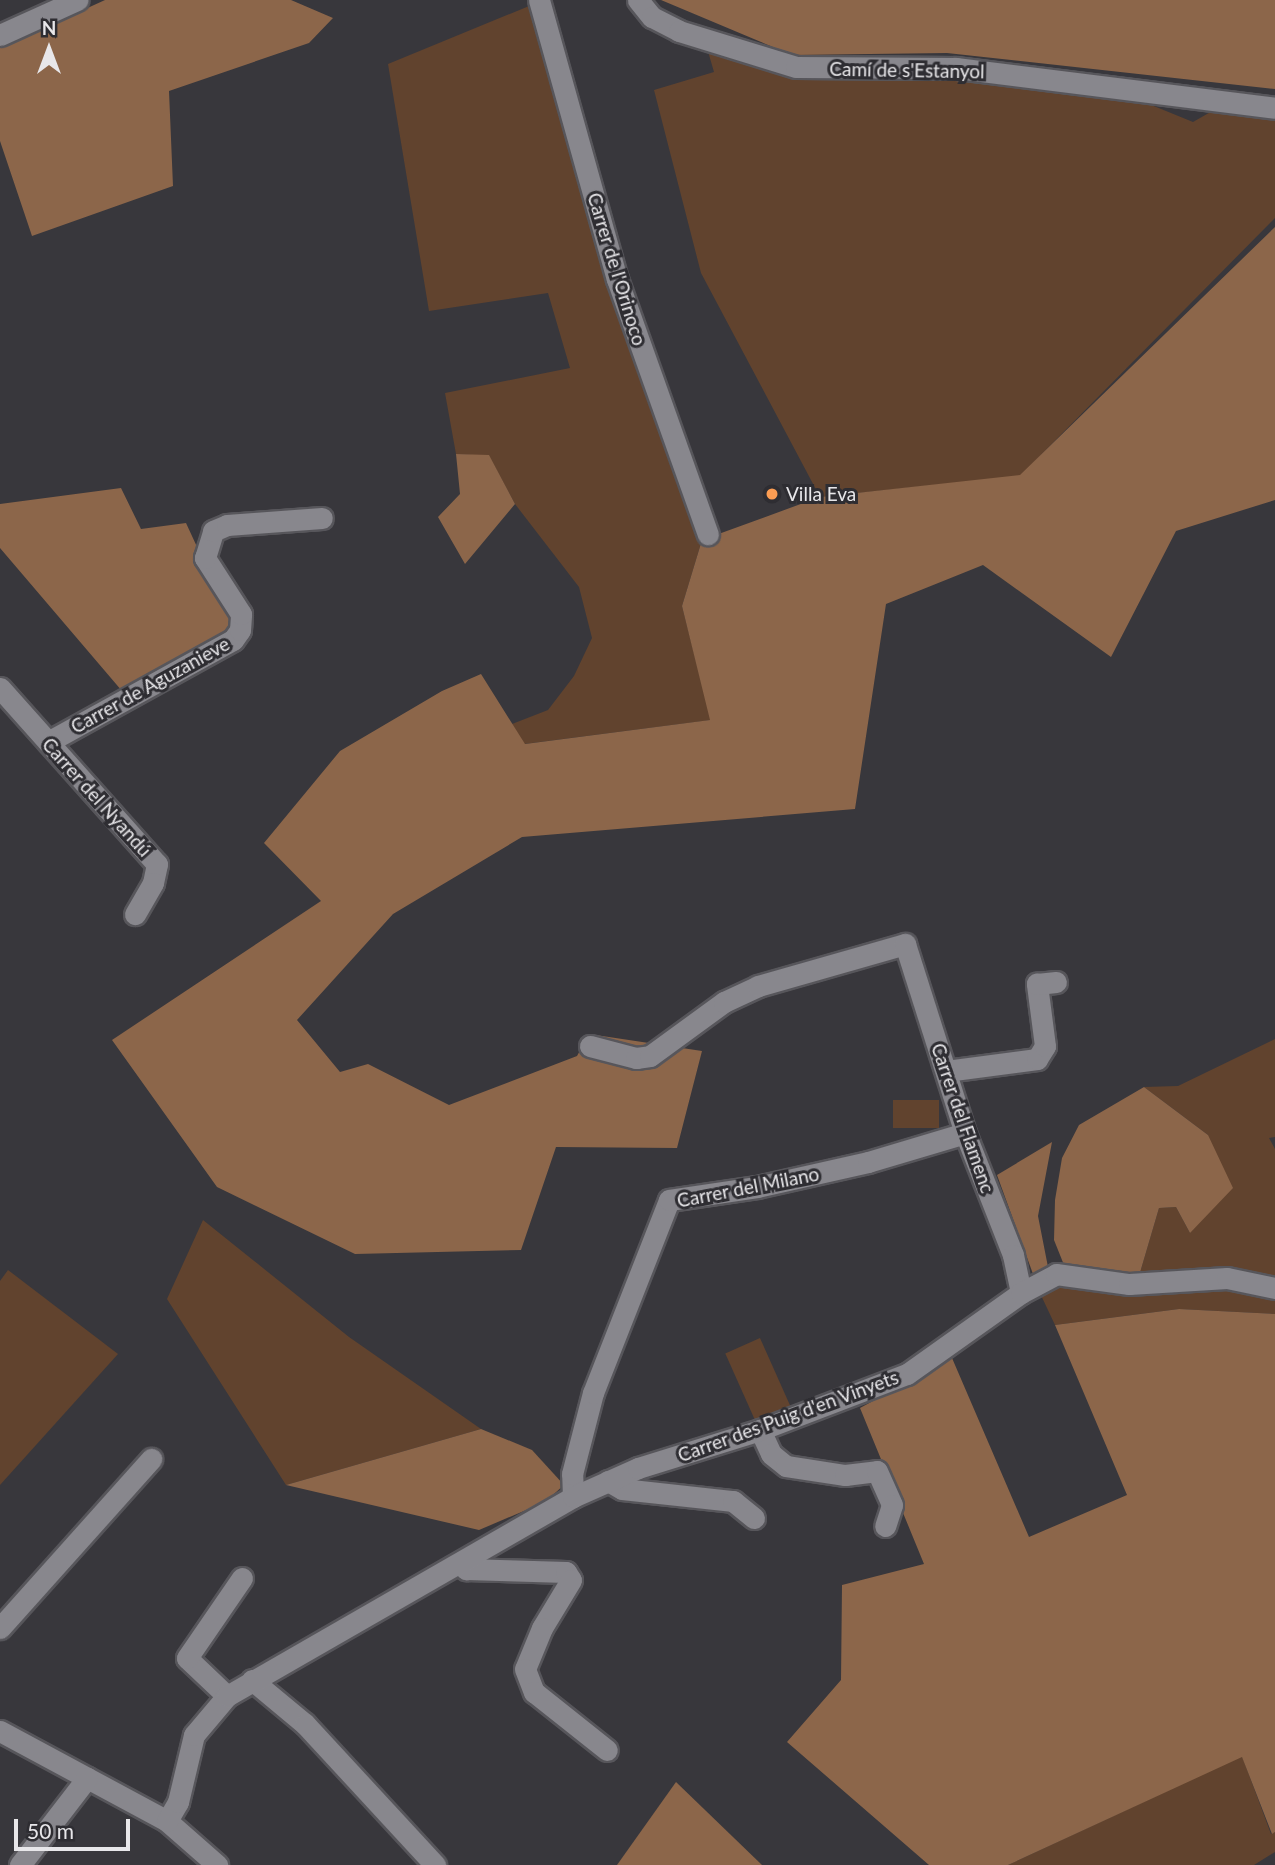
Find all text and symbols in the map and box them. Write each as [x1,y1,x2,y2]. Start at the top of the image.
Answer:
north arrow [14,14,84,84]
text: N [42,16,56,39]
street label: Camí de s'Estanyol [829,57,985,83]
street label: Carrer de l'Orinoco [583,190,651,348]
place label: Villa Eva [786,483,856,505]
marker: Villa Eva [764,486,780,502]
street label: Carrer de Aguzanieve [66,632,234,738]
street label: Carrer del Nyandú [37,733,157,861]
street label: Carrer del Flamenc [927,1040,999,1196]
street label: Carrer del Milano [675,1162,821,1212]
street label: Carrer des Puig d'en Vinyets [674,1365,902,1467]
scale bar [18,1806,133,1850]
text: 50 m [27,1818,74,1843]

